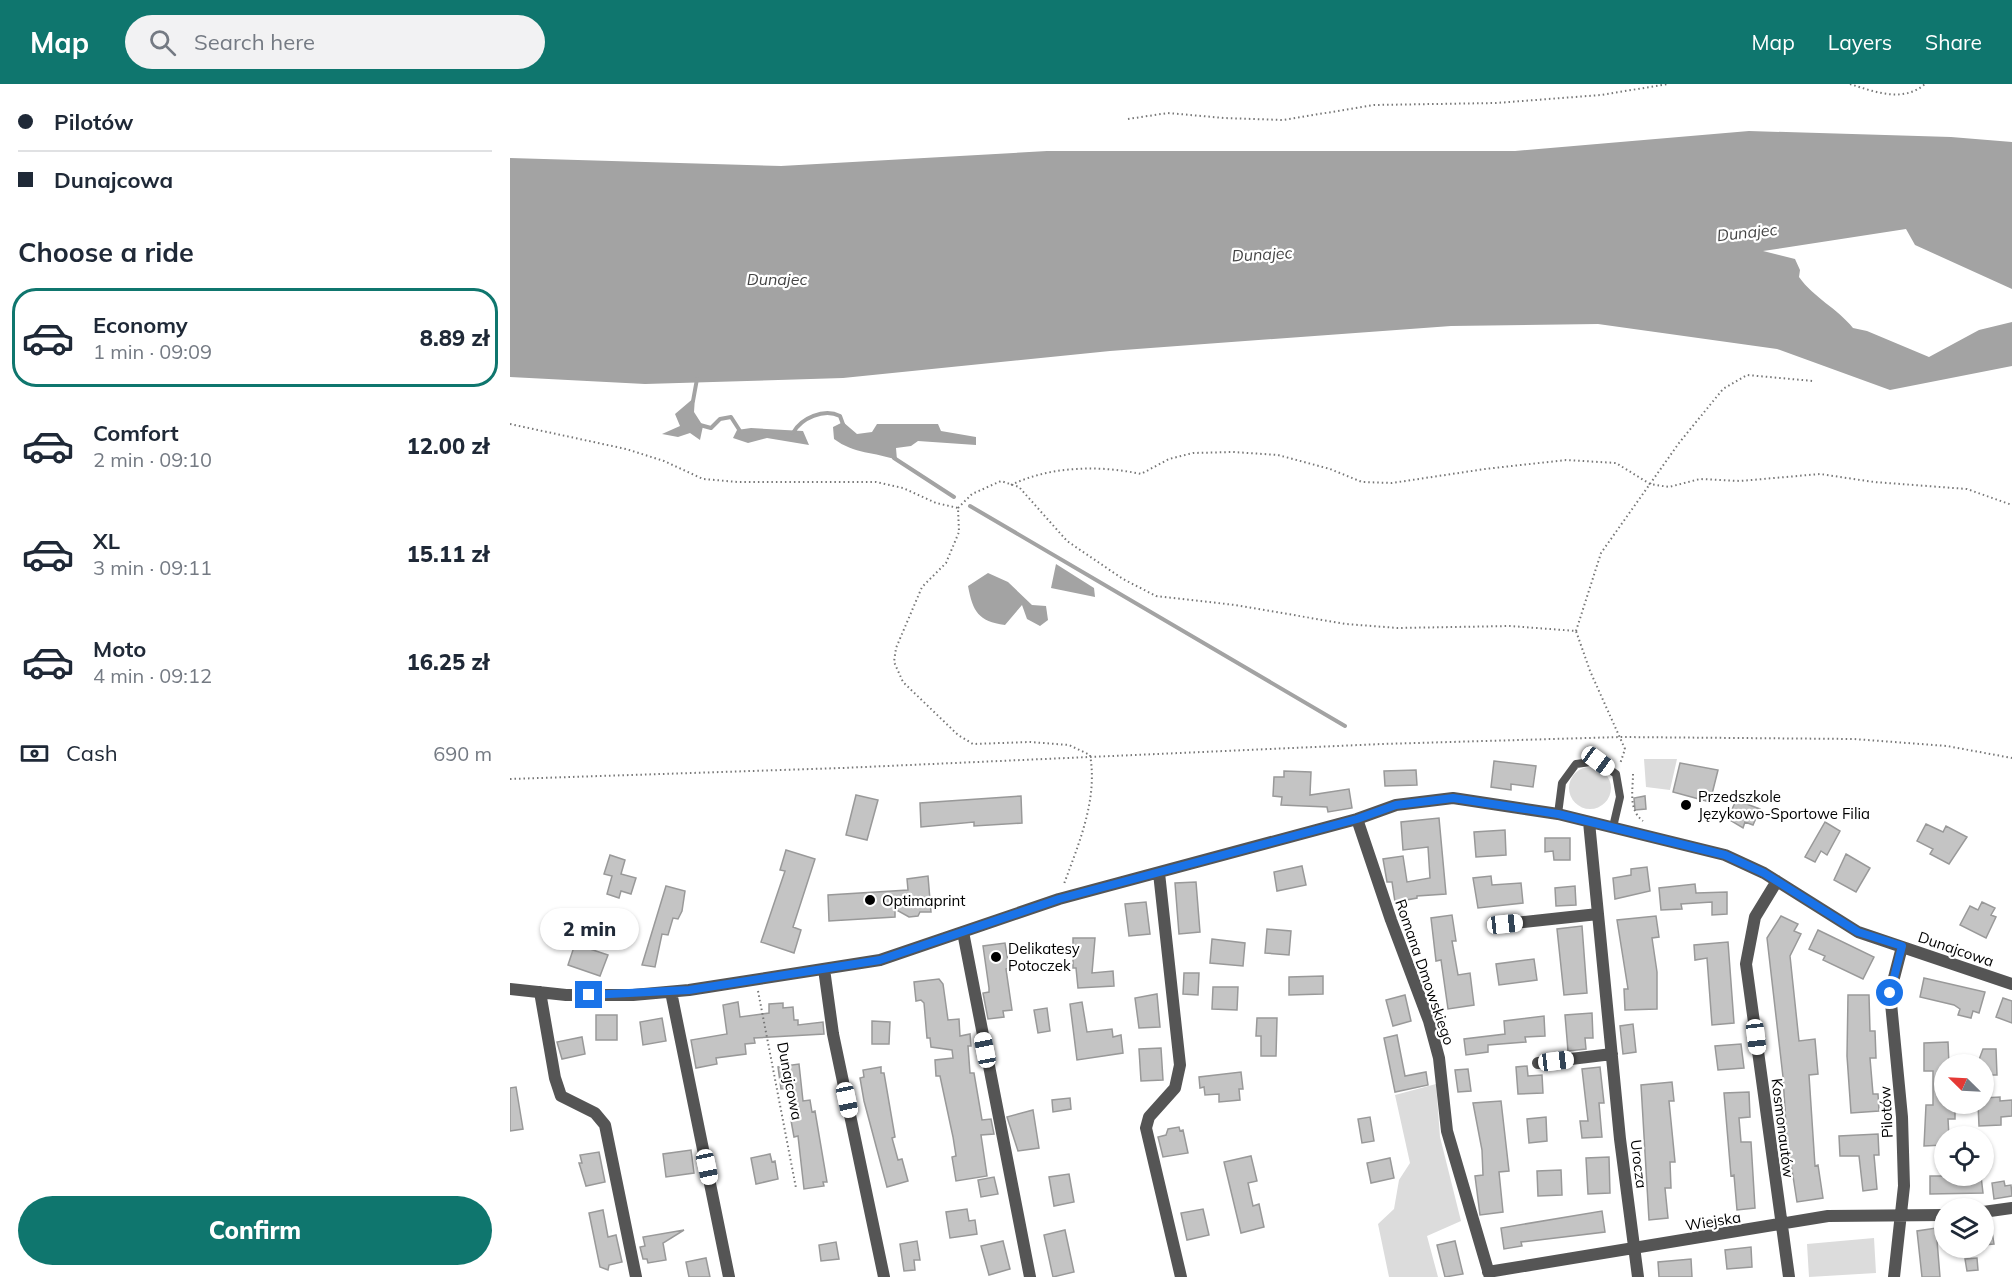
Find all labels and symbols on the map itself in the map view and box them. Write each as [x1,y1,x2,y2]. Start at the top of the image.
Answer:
water label: Dunajec [1716,219,1778,245]
water label: Dunajec [1231,242,1293,266]
water label: Dunajec [747,269,807,289]
car [1578,743,1618,779]
place label: Przedszkole Językowo-Sportowe Filia [1698,787,1870,823]
marker: Przedszkole Językowo-Sportowe Filia [1679,798,1693,812]
place label: Optimaprint [882,891,966,910]
marker: Optimaprint [863,893,877,907]
street label: Romana Dmowskiego [1391,897,1459,1047]
callout: 2 min [539,908,638,950]
car [1486,913,1524,935]
street label: Dunajcowa [1916,927,1996,971]
place label: Delikatesy Potoczek [1008,939,1080,975]
marker: Delikatesy Potoczek [989,950,1003,964]
route start [1876,979,1903,1006]
route end [575,981,602,1008]
car [1745,1018,1767,1056]
car [973,1031,997,1069]
street label: Dunajcowa [773,1040,807,1122]
car [1537,1050,1575,1072]
north arrow [1934,1054,1994,1114]
street label: Kosmonautów [1767,1077,1799,1179]
car [834,1081,860,1119]
street label: Pilotów [1875,1086,1897,1138]
street label: Urocza [1627,1139,1651,1189]
car [694,1148,720,1186]
street label: Wiejska [1684,1207,1742,1235]

